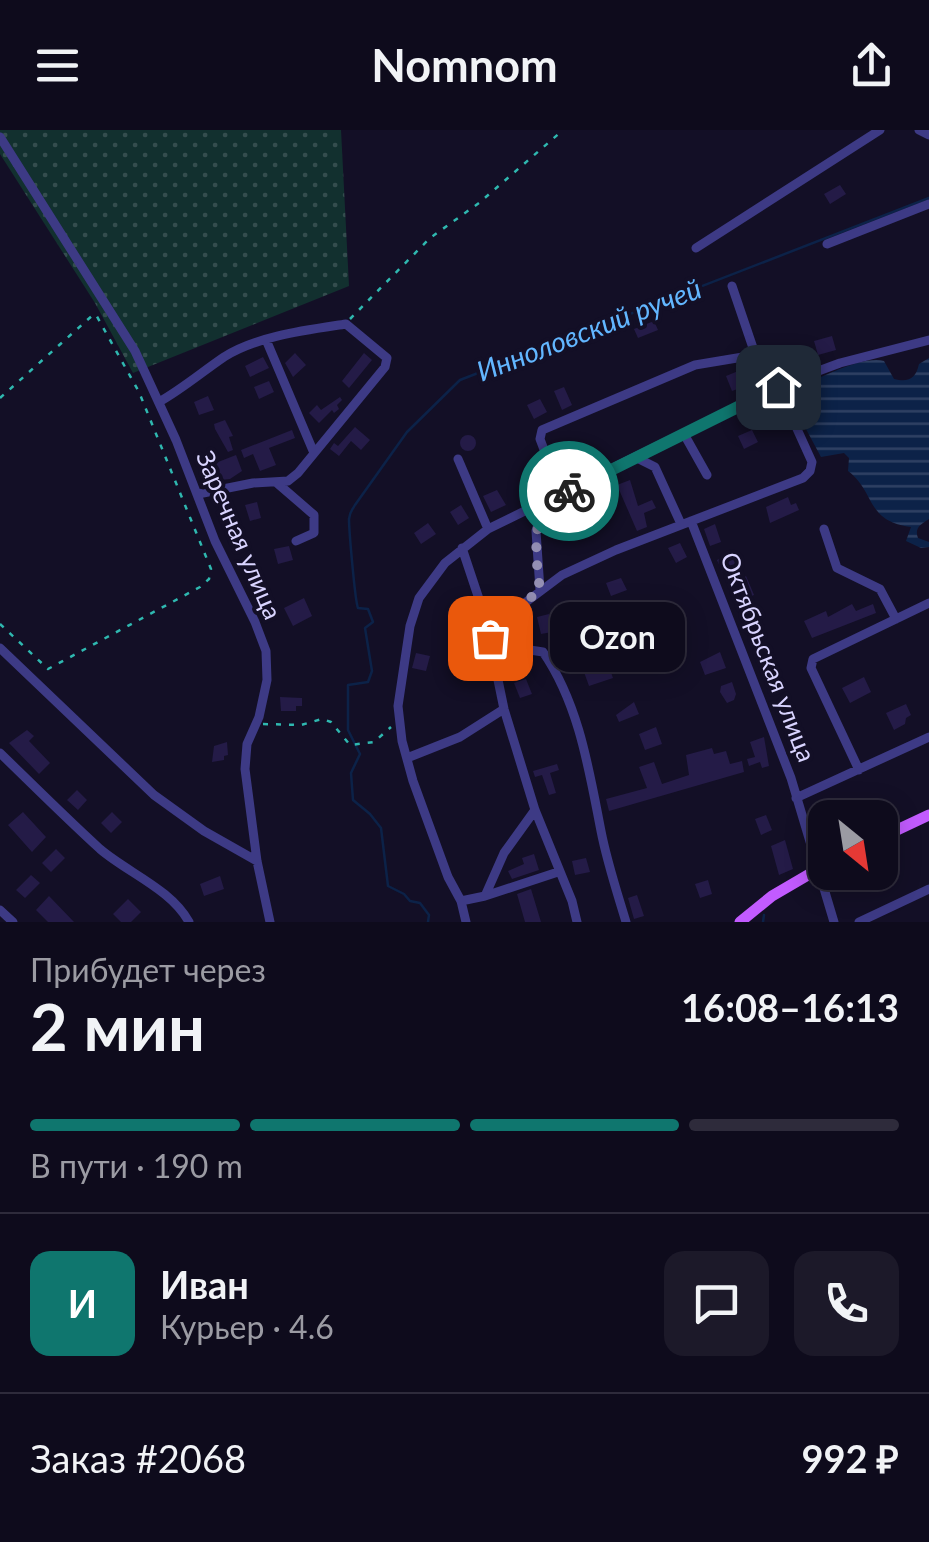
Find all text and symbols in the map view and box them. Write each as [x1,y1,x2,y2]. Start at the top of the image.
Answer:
icon: menu [30,38,85,93]
text: Nomnom [371,38,558,92]
icon: share [844,38,899,93]
water label: Инноловский ручей [471,271,706,388]
pin [736,345,821,430]
icon: home [751,360,806,415]
courier [519,441,619,541]
street label: Заречная улица [191,446,289,623]
icon: bike [542,464,597,519]
street label: Октябрьская улица [715,548,823,766]
pin [448,596,533,681]
callout: Ozon [550,603,685,673]
icon: bag [463,611,518,666]
text: Ozon [579,617,656,656]
north arrow [808,800,898,890]
map controls [808,800,898,890]
text: Прибудет через [30,950,266,989]
text: 16:08–16:13 [681,984,899,1030]
text: 2 мин [30,987,205,1065]
text: В пути · 190 m [30,1146,243,1185]
button: chat [664,1251,769,1356]
button: phone [794,1251,899,1356]
text: Иван [160,1261,249,1307]
text: И [68,1280,97,1326]
text: Курьер · 4.6 [160,1307,334,1346]
text: Заказ #2068 [30,1435,246,1481]
text: 992 ₽ [802,1435,899,1481]

